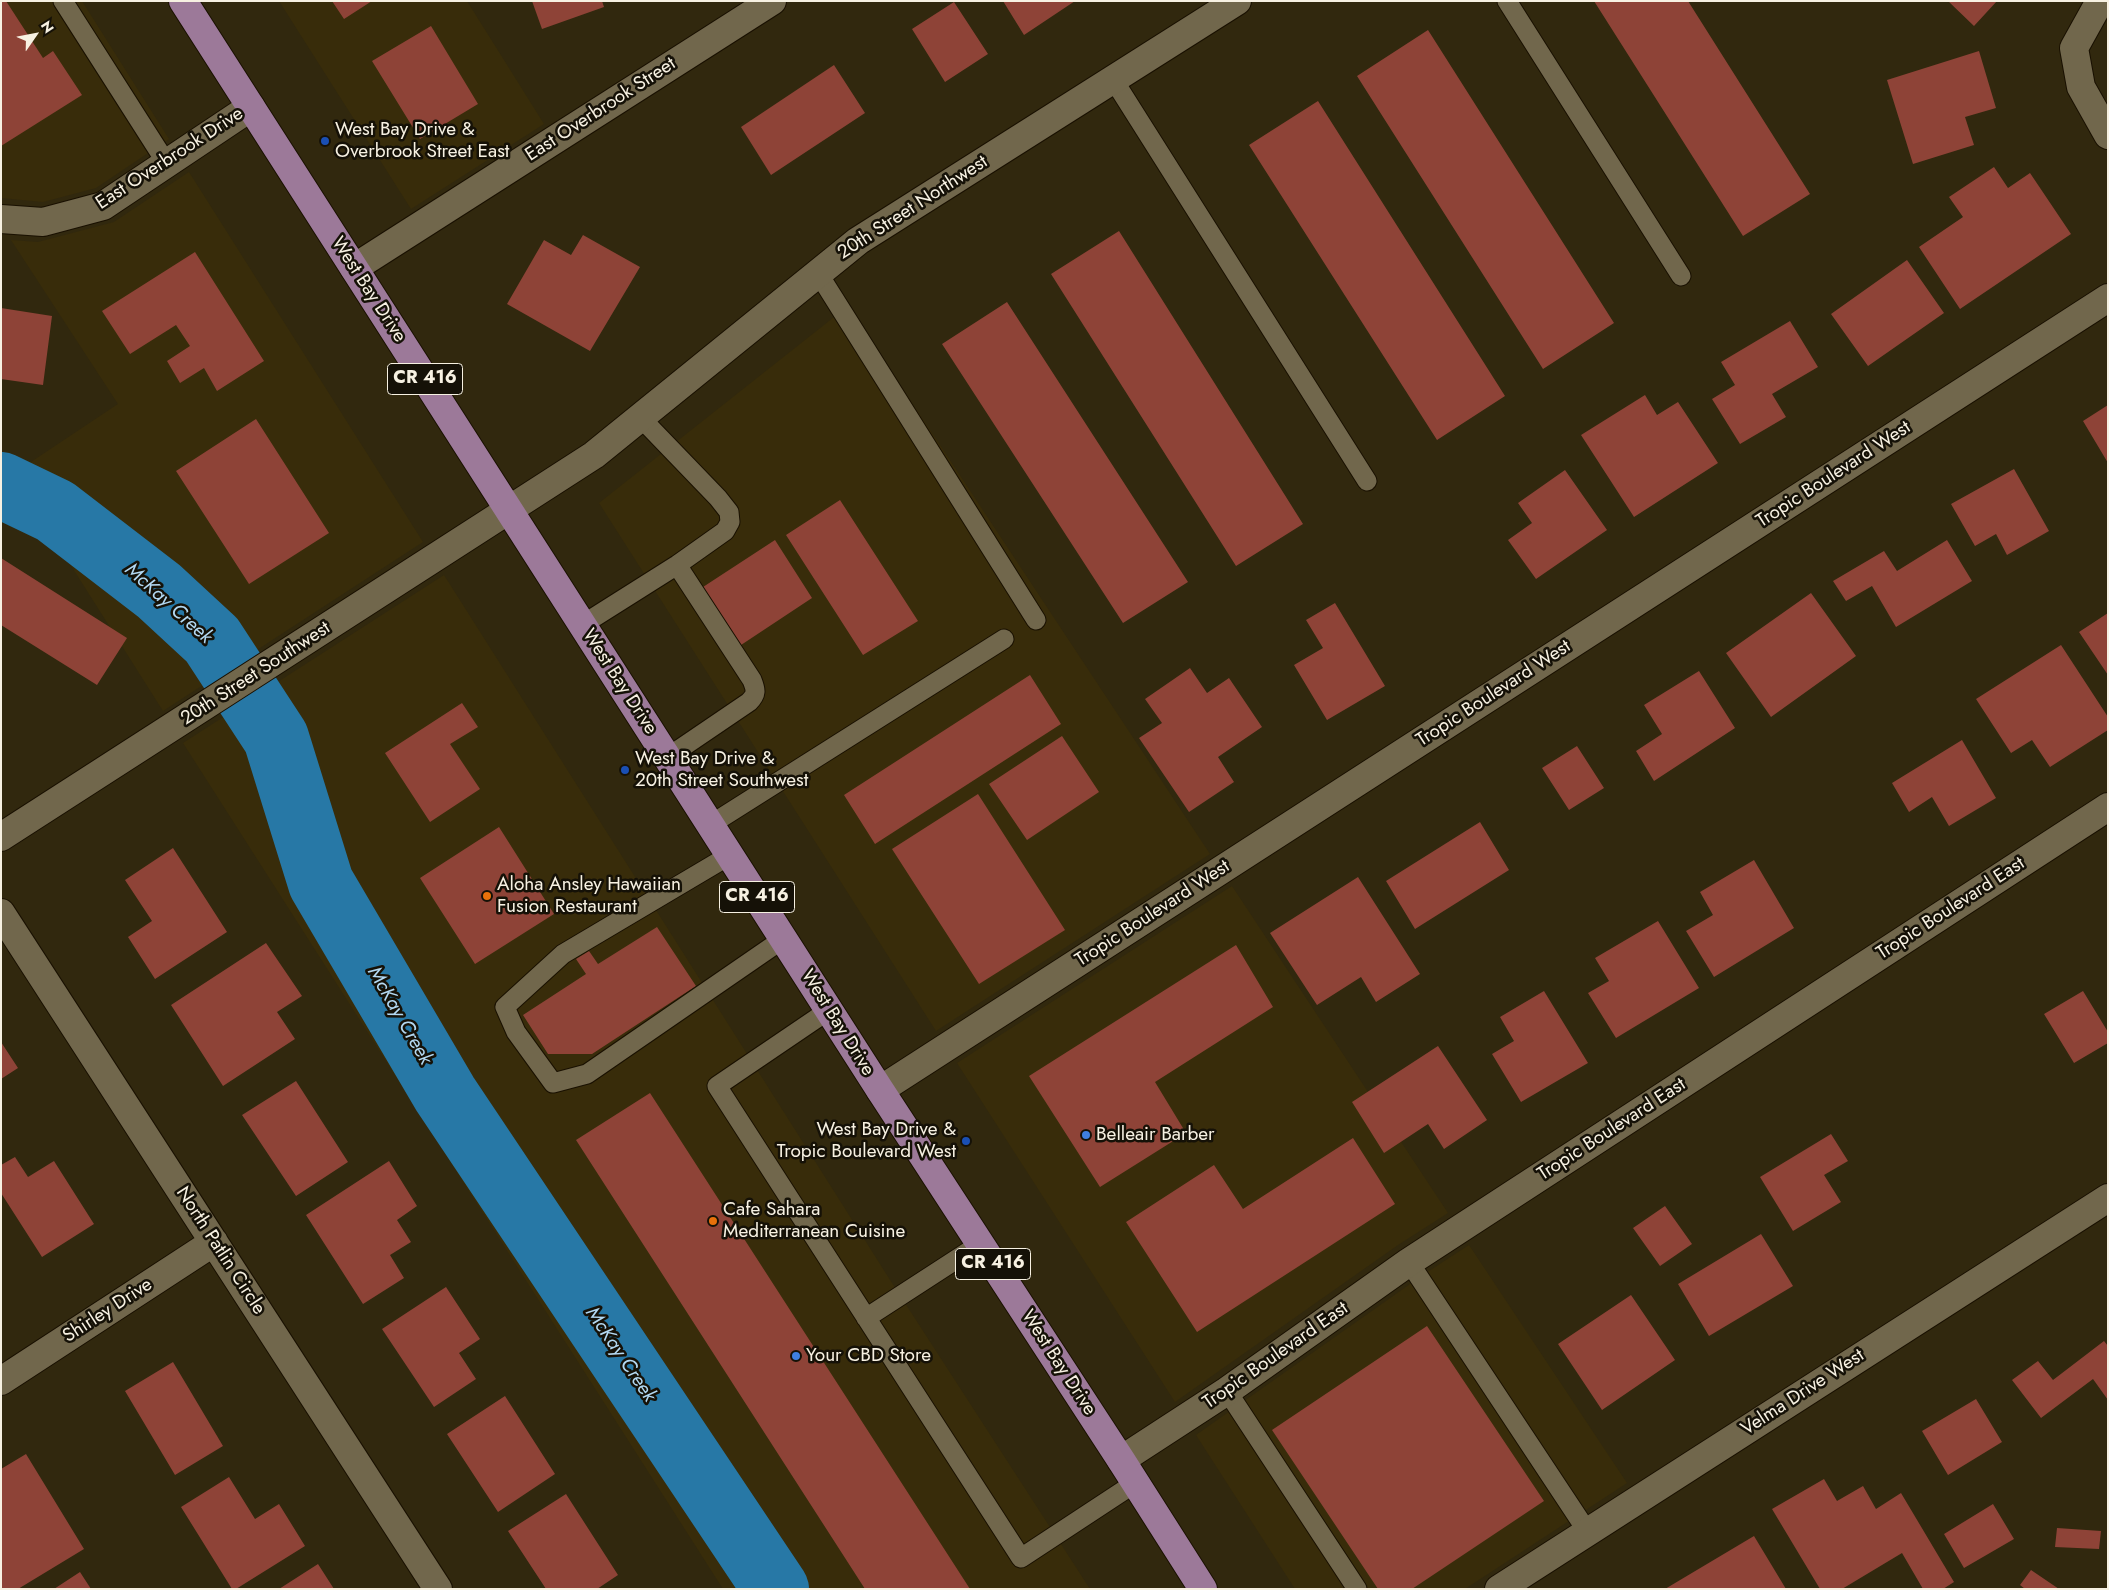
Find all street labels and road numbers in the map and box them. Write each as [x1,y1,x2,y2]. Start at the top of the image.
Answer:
street label: East Overbrook Street [522,53,680,167]
street label: East Overbrook Drive [92,103,248,215]
street label: 20th Street Northwest [834,151,992,265]
street label: West Bay Drive [326,233,410,347]
road number: CR 416 [388,364,462,394]
street label: Tropic Boulevard West [1753,417,1915,533]
street label: 20th Street Southwest [177,617,335,731]
street label: West Bay Drive [577,625,661,739]
street label: Tropic Boulevard West [1413,636,1575,752]
street label: Tropic Boulevard East [1873,853,2029,965]
street label: Tropic Boulevard West [1072,856,1234,972]
road number: CR 416 [720,882,794,912]
street label: West Bay Drive [795,966,879,1080]
street label: Tropic Boulevard East [1534,1074,1690,1186]
street label: North Patlin Circle [170,1183,270,1319]
road number: CR 416 [956,1248,1030,1280]
street label: Shirley Drive [59,1274,157,1348]
street label: Tropic Boulevard East [1199,1297,1353,1415]
street label: West Bay Drive [1016,1306,1100,1420]
street label: Velma Drive West [1737,1345,1869,1441]

